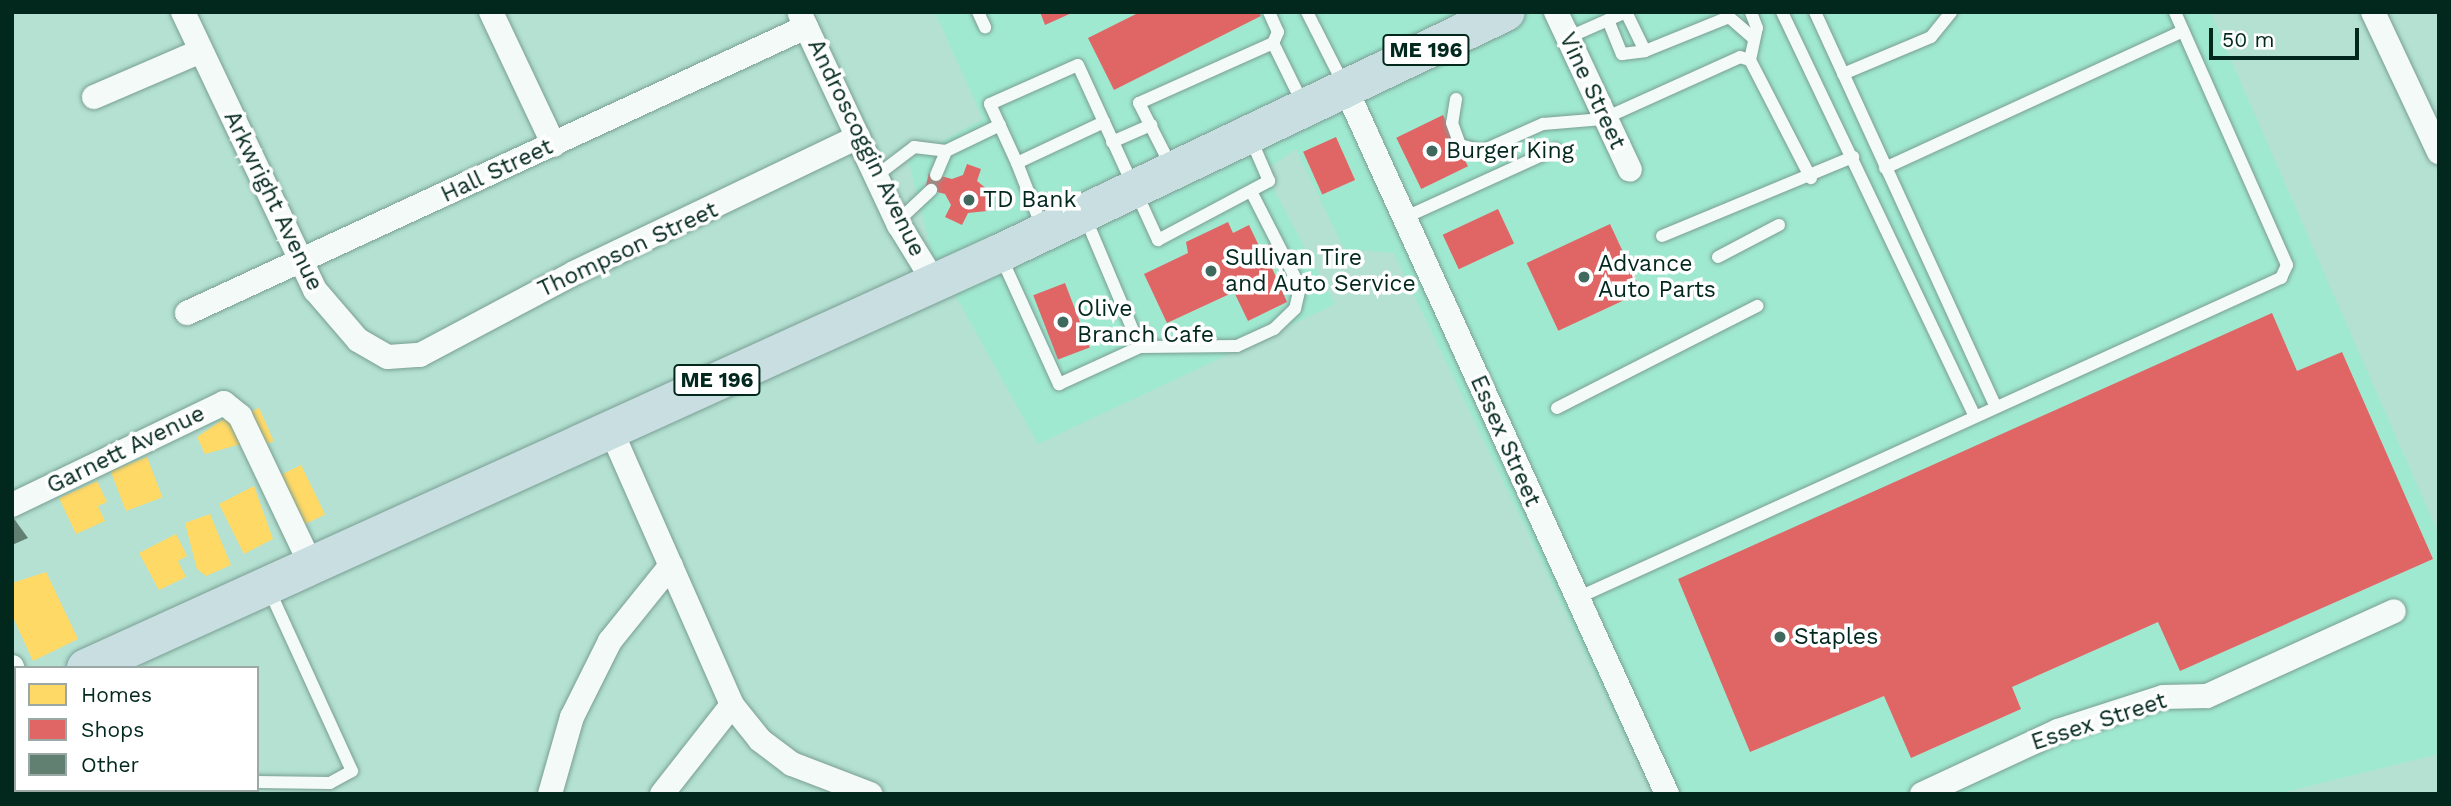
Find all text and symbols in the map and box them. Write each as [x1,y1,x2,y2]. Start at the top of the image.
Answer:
scale bar [2213,14,2364,58]
text: 50 m [2222,27,2274,52]
street label: Vine Street [1553,28,1631,154]
road number: ME 196 [1382,32,1470,68]
street label: Androscoggin Avenue [801,34,931,262]
street label: Arkwright Avenue [217,106,329,296]
street label: Hall Street [436,133,558,209]
place label: Burger King [1446,137,1574,165]
marker: Burger King [1424,143,1440,159]
place label: TD Bank [983,186,1077,214]
marker: TD Bank [961,192,977,208]
street label: Thompson Street [534,196,722,304]
place label: Sullivan Tire and Auto Service [1225,244,1417,298]
place label: Advance Auto Parts [1598,250,1716,304]
marker: Sullivan Tire and Auto Service [1203,263,1219,279]
marker: Advance Auto Parts [1576,269,1592,285]
place label: Olive Branch Cafe [1077,295,1214,349]
marker: Olive Branch Cafe [1055,314,1071,330]
road number: ME 196 [673,362,761,398]
street label: Essex Street [1464,371,1546,511]
street label: Garnett Avenue [42,400,210,500]
place label: Staples [1794,623,1878,651]
marker: Staples [1772,629,1788,645]
legend [14,666,259,792]
text: Homes [81,682,152,707]
street label: Essex Street [2028,687,2170,757]
text: Shops [81,717,144,742]
text: Other [81,752,139,777]

